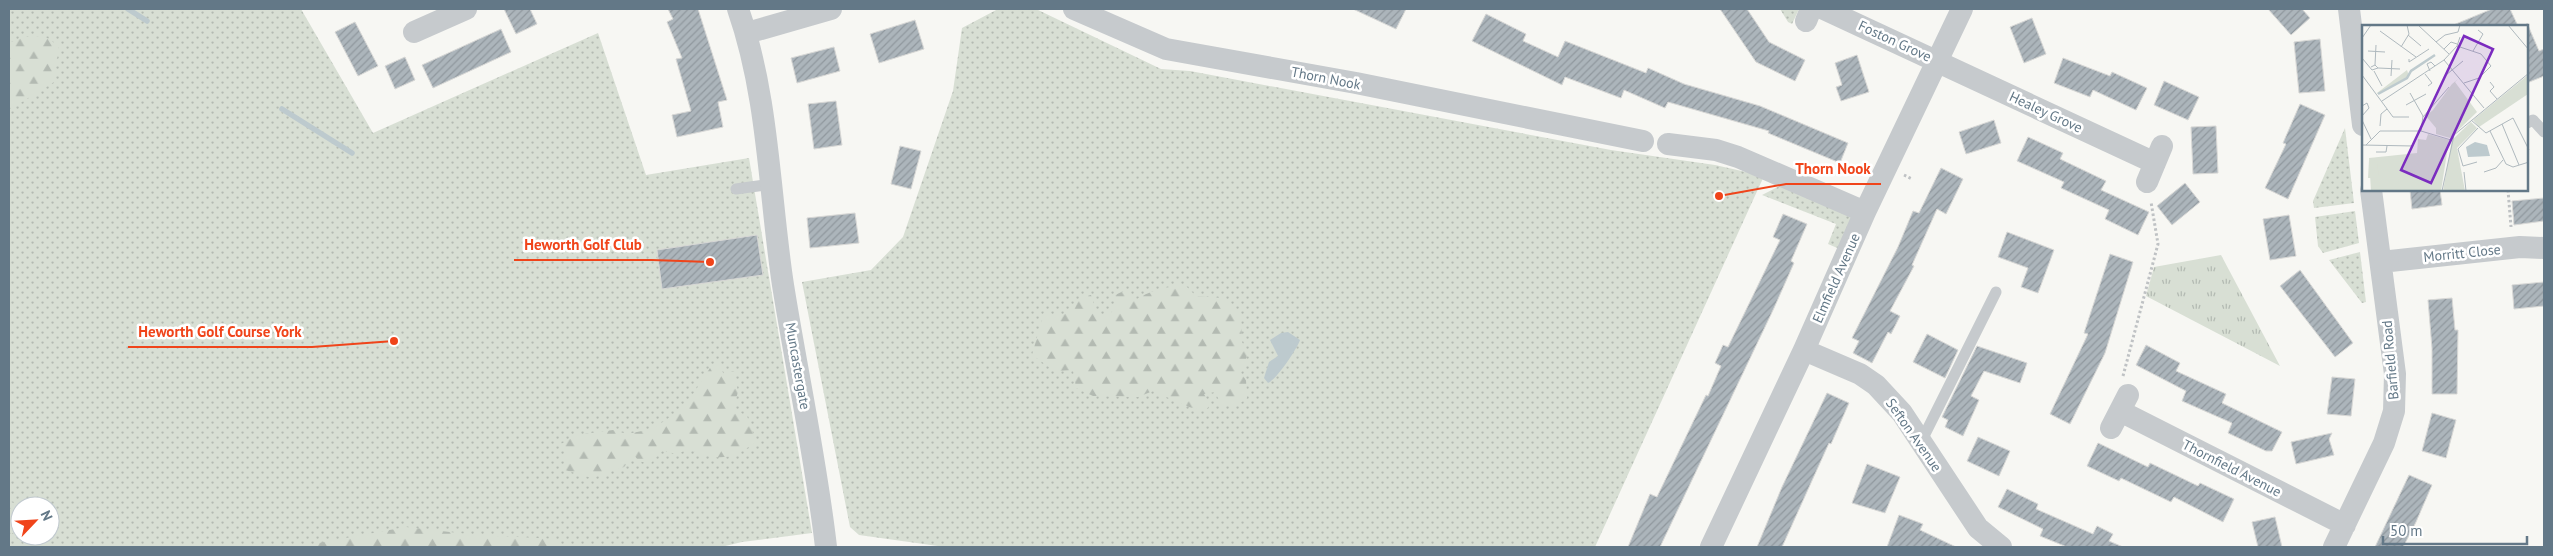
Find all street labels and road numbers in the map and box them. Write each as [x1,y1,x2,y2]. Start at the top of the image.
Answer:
street label: Foston Grove [1856,16,1934,66]
street label: Thorn Nook [1290,62,1362,94]
street label: Healey Grove [2007,87,2085,137]
street label: Elmfield Avenue [1808,230,1864,326]
street label: Morritt Close [2422,240,2502,266]
street label: Barfield Road [2378,320,2402,400]
street label: Muncastergate [781,321,815,411]
street label: Sefton Avenue [1882,395,1946,475]
street label: Thornfield Avenue [2180,435,2284,501]

